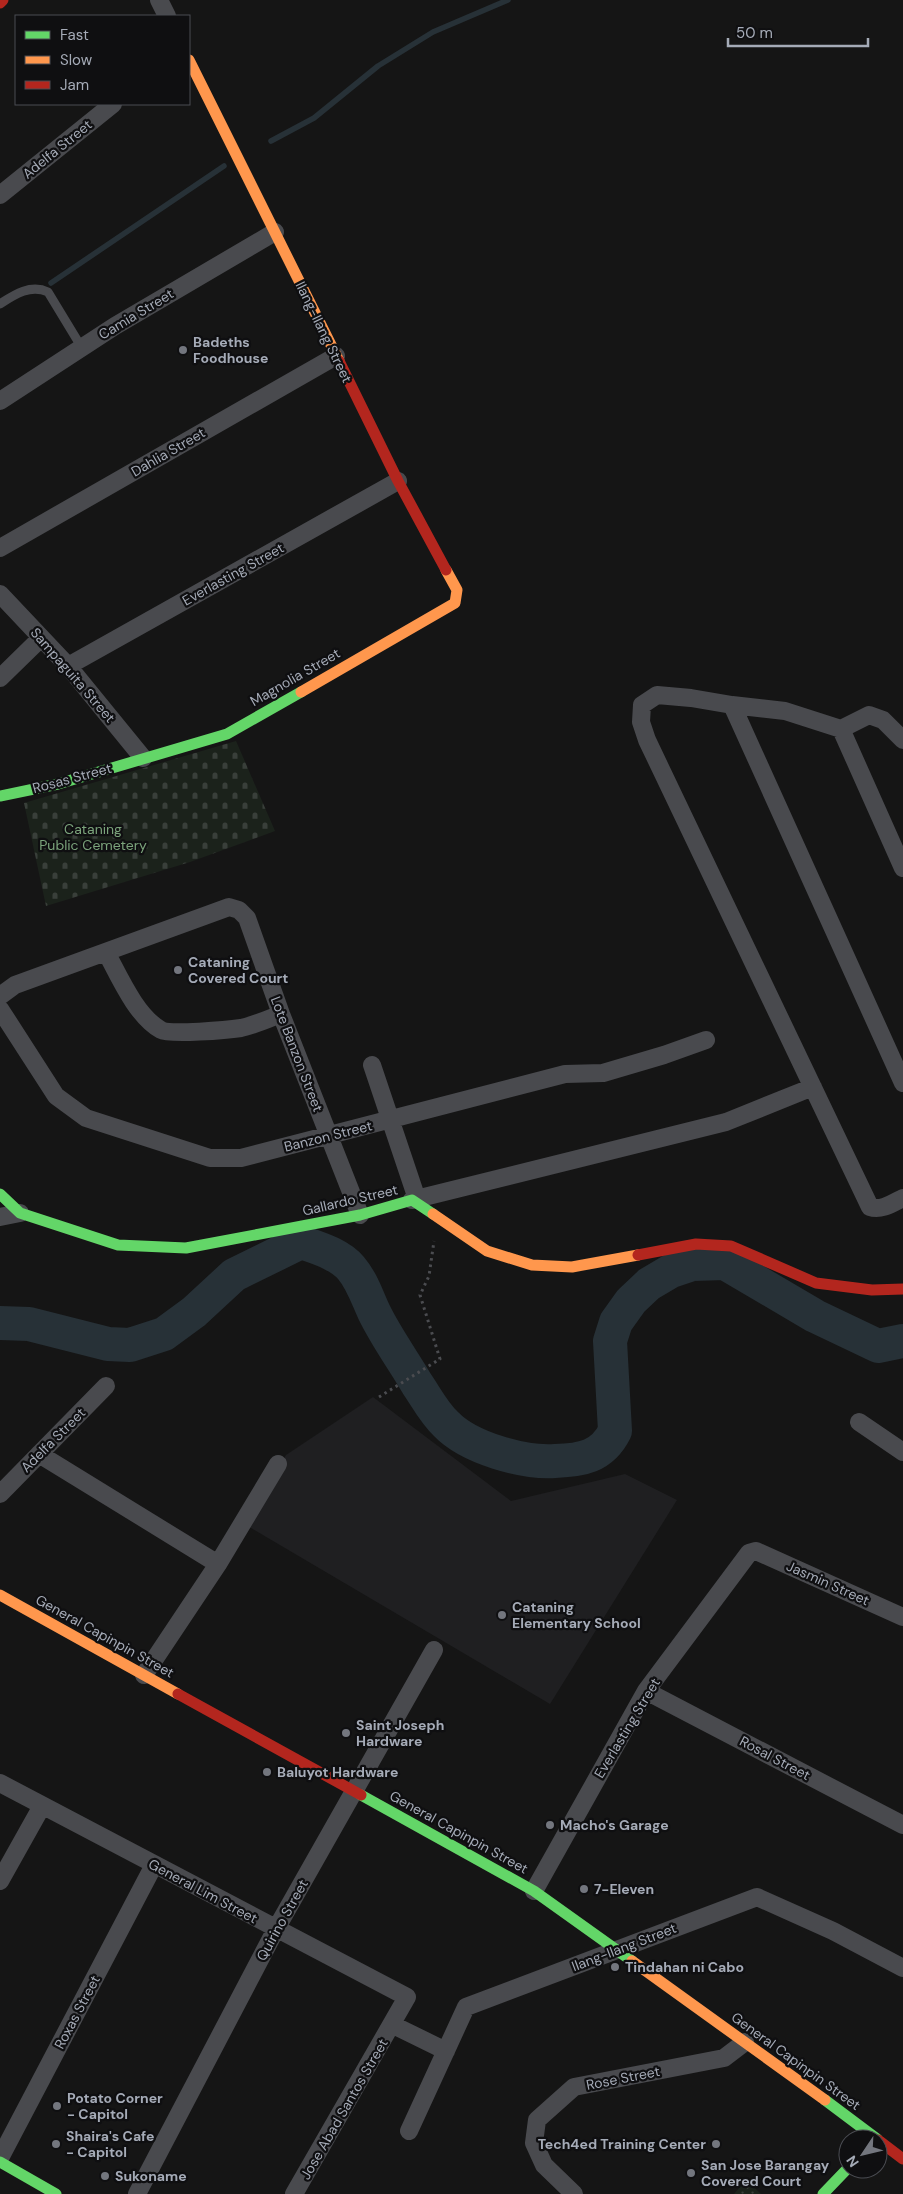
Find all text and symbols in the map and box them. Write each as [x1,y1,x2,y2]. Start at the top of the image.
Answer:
legend [15,15,190,105]
scale bar [728,15,868,47]
text: 50 m [736,23,773,43]
text: Fast [60,25,89,45]
text: Slow [60,50,93,70]
text: Jam [60,75,89,95]
street label: Adelfa Street [19,115,95,183]
street label: Ilang-Ilang Street [292,278,356,386]
street label: Camia Street [95,285,177,343]
place label: Badeths Foodhouse [193,333,268,367]
marker: Badeths Foodhouse [177,344,189,356]
street label: Dahlia Street [128,424,208,480]
street label: Everlasting Street [179,539,287,609]
street label: Sampaguita Street [27,624,119,726]
street label: Magnolia Street [247,644,343,710]
street label: Rosas Street [30,759,114,797]
park label: Cataning Public Cemetery [39,820,147,854]
place label: Cataning Covered Court [188,953,288,987]
marker: Cataning Covered Court [172,964,184,976]
street label: Lote Banzon Street [267,994,327,1114]
street label: Banzon Street [282,1116,374,1156]
street label: Gallardo Street [300,1180,400,1220]
street label: Adelfa Street [17,1404,89,1476]
street label: Jasmin Street [784,1557,872,1609]
street label: General Capinpin Street [33,1590,177,1682]
place label: Cataning Elementary School [512,1598,641,1632]
marker: Cataning Elementary School [496,1609,508,1621]
street label: Everlasting Street [590,1675,664,1781]
place label: Saint Joseph Hardware [356,1716,444,1750]
marker: Saint Joseph Hardware [340,1727,352,1739]
street label: Rosal Street [737,1732,813,1784]
place label: Baluyot Hardware [277,1763,398,1781]
marker: Baluyot Hardware [261,1766,273,1778]
street label: General Capinpin Street [387,1786,531,1878]
place label: Macho's Garage [560,1816,669,1834]
marker: Macho's Garage [544,1819,556,1831]
street label: General Lim Street [145,1855,261,1927]
street label: Quirino Street [252,1876,312,1964]
place label: 7-Eleven [594,1880,654,1898]
marker: 7-Eleven [578,1883,590,1895]
street label: Ilang-Ilang Street [569,1919,679,1975]
place label: Tindahan ni Cabo [625,1958,744,1976]
marker: Tindahan ni Cabo [609,1961,621,1973]
street label: Roxas Street [50,1972,104,2052]
street label: General Capinpin Street [728,2008,864,2114]
street label: Jose Abad Santos Street [296,2035,392,2183]
street label: Rose Street [585,2062,661,2094]
place label: Potato Corner - Capitol [67,2089,163,2123]
marker: Potato Corner - Capitol [51,2100,63,2112]
place label: Shaira's Cafe - Capitol [66,2127,154,2161]
north arrow [838,2129,888,2179]
place label: Tech4ed Training Center [538,2135,706,2153]
marker: Shaira's Cafe - Capitol [50,2138,62,2150]
marker: Tech4ed Training Center [710,2138,722,2150]
text: N [842,2152,863,2171]
place label: San Jose Barangay Covered Court [701,2156,830,2190]
place label: Sukoname [115,2167,187,2185]
marker: San Jose Barangay Covered Court [685,2167,697,2179]
marker: Sukoname [99,2170,111,2182]

